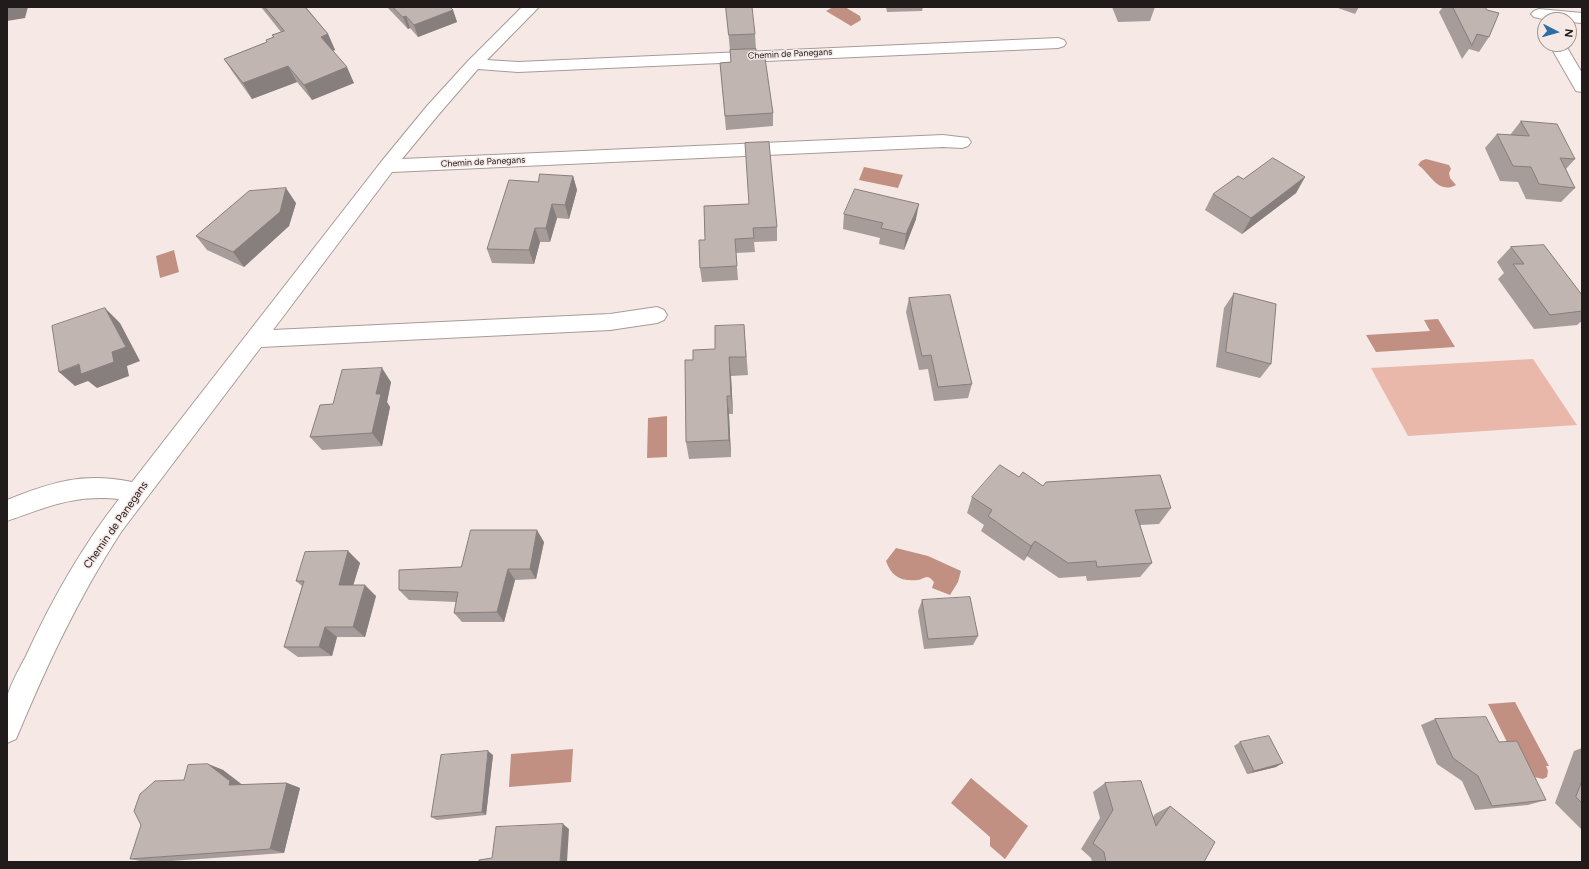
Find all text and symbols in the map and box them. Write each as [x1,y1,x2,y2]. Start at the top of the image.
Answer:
north arrow [1537,12,1577,52]
text: N [1562,28,1575,38]
street label: Chemin de Panegans [747,46,833,62]
street label: Chemin de Panegans [440,154,526,170]
street label: Chemin de Panegans [81,479,151,571]

